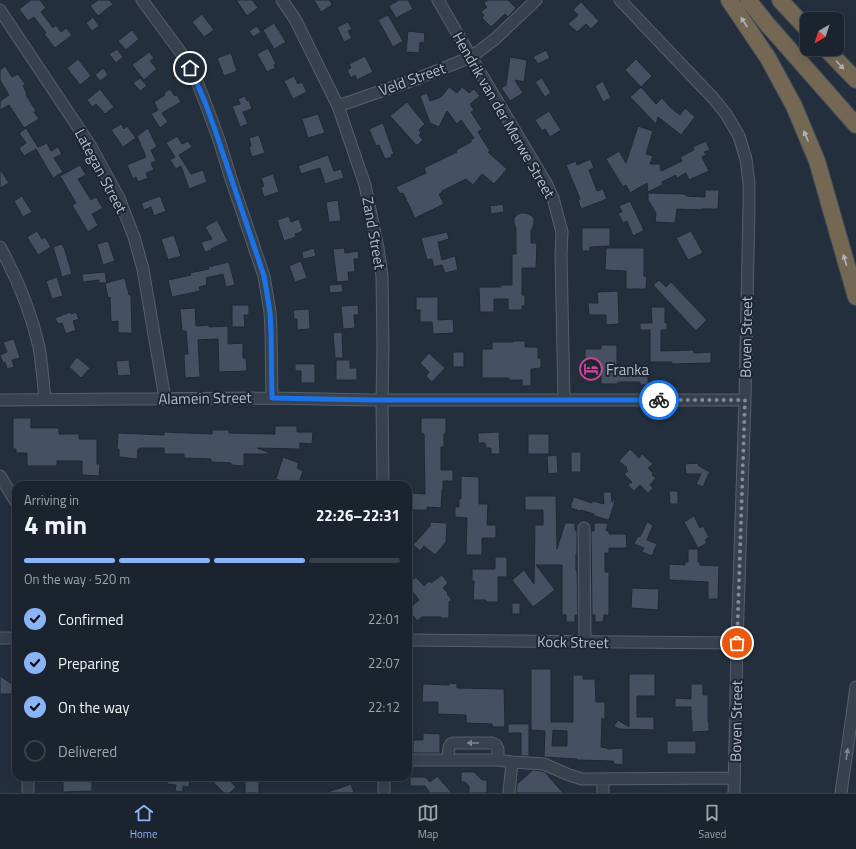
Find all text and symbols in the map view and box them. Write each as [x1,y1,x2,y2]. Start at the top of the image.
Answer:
north arrow [800,12,844,56]
map controls [800,12,844,56]
one-way arrow [740,17,748,27]
street label: Hendrik van der Merwe Street [447,28,562,203]
pin [173,51,207,85]
street label: Veld Street [376,56,449,102]
icon: home [179,57,201,79]
one-way arrow [836,60,845,70]
street label: Lategan Street [69,125,133,218]
one-way arrow [803,129,809,141]
street label: Zand Street [356,195,392,272]
one-way arrow [842,254,848,266]
street label: Boven Street [734,295,758,378]
hotel icon: Franka [578,356,604,382]
place label: Franka [606,358,649,381]
courier [639,380,679,420]
street label: Alamein Street [158,386,253,410]
icon: bike [648,389,670,411]
text: Arriving in [24,490,79,510]
text: 22:26–22:31 [316,504,400,527]
text: 4 min [24,505,87,544]
text: On the way · 520 m [24,569,130,589]
icon: check [24,608,46,630]
text: Confirmed [58,608,123,631]
text: 22:01 [368,609,400,629]
pin [720,626,754,660]
street label: Kock Street [537,630,610,654]
icon: bag [726,632,748,654]
icon: check [24,652,46,674]
text: Preparing [58,652,119,675]
text: 22:07 [368,653,400,673]
street label: Boven Street [724,679,748,762]
icon: check [24,696,46,718]
text: On the way [58,696,130,719]
text: 22:12 [368,697,400,717]
text: Delivered [58,740,117,763]
one-way arrow [466,740,479,746]
one-way arrow [844,748,850,760]
tab: Home [130,802,158,842]
tab: Map [417,802,439,842]
tab: Saved [698,802,726,842]

